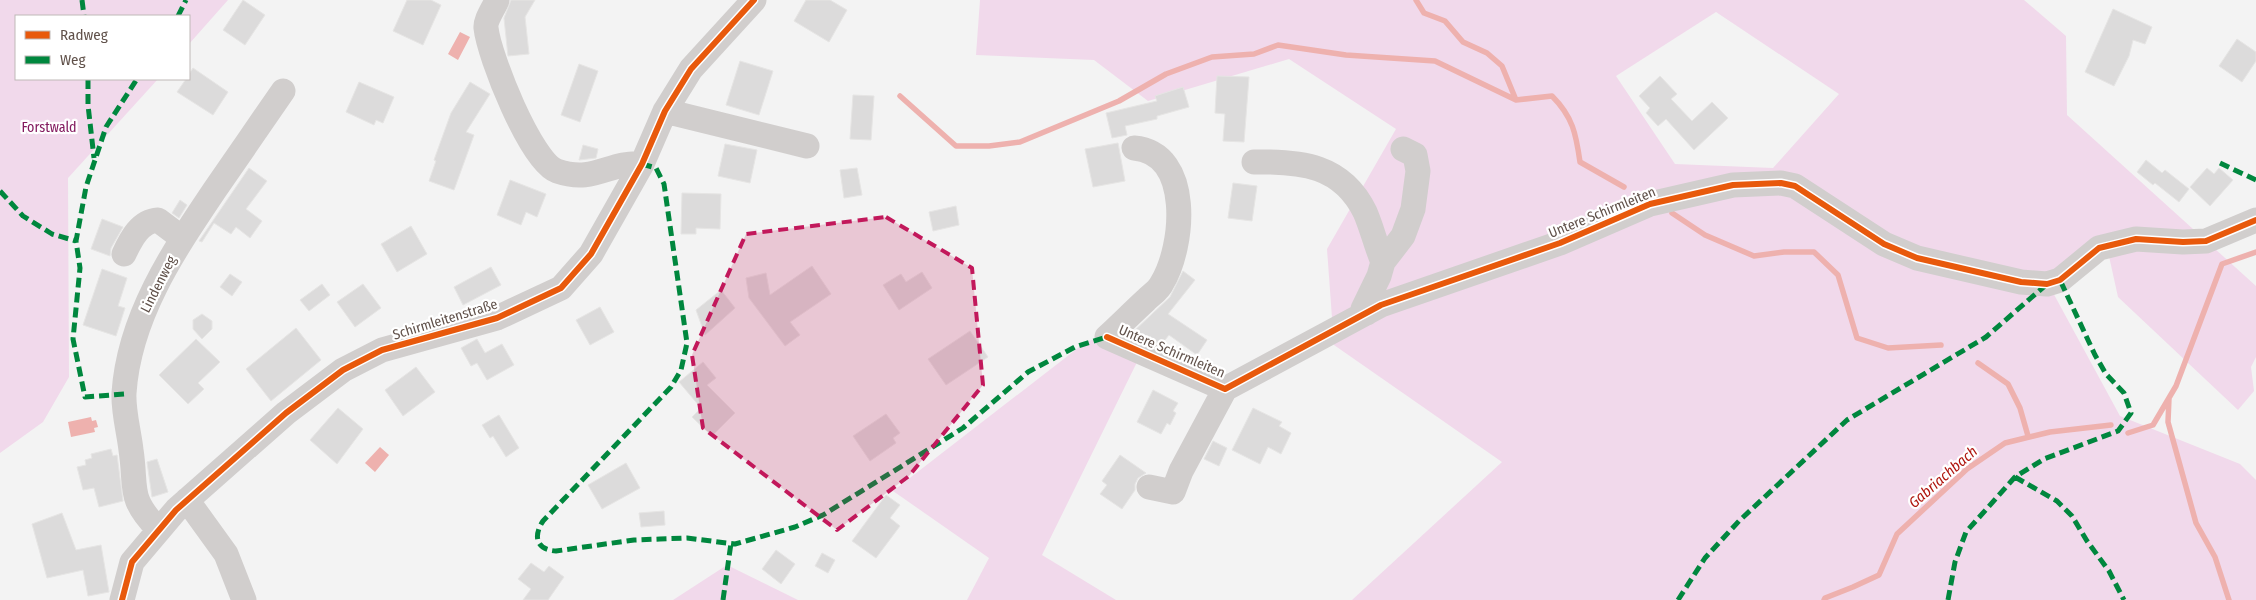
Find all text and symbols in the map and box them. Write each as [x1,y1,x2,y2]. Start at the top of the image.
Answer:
legend [15,15,190,80]
text: Radweg [60,26,108,44]
text: Weg [60,51,86,69]
park label: Forstwald [21,119,77,136]
street label: Untere Schirmleiten [1546,183,1658,242]
street label: Lindenweg [137,253,180,316]
street label: Schirmleitenstraße [391,295,500,343]
street label: Untere Schirmleiten [1116,321,1228,382]
water label: Gabriachbach [1905,442,1981,512]

